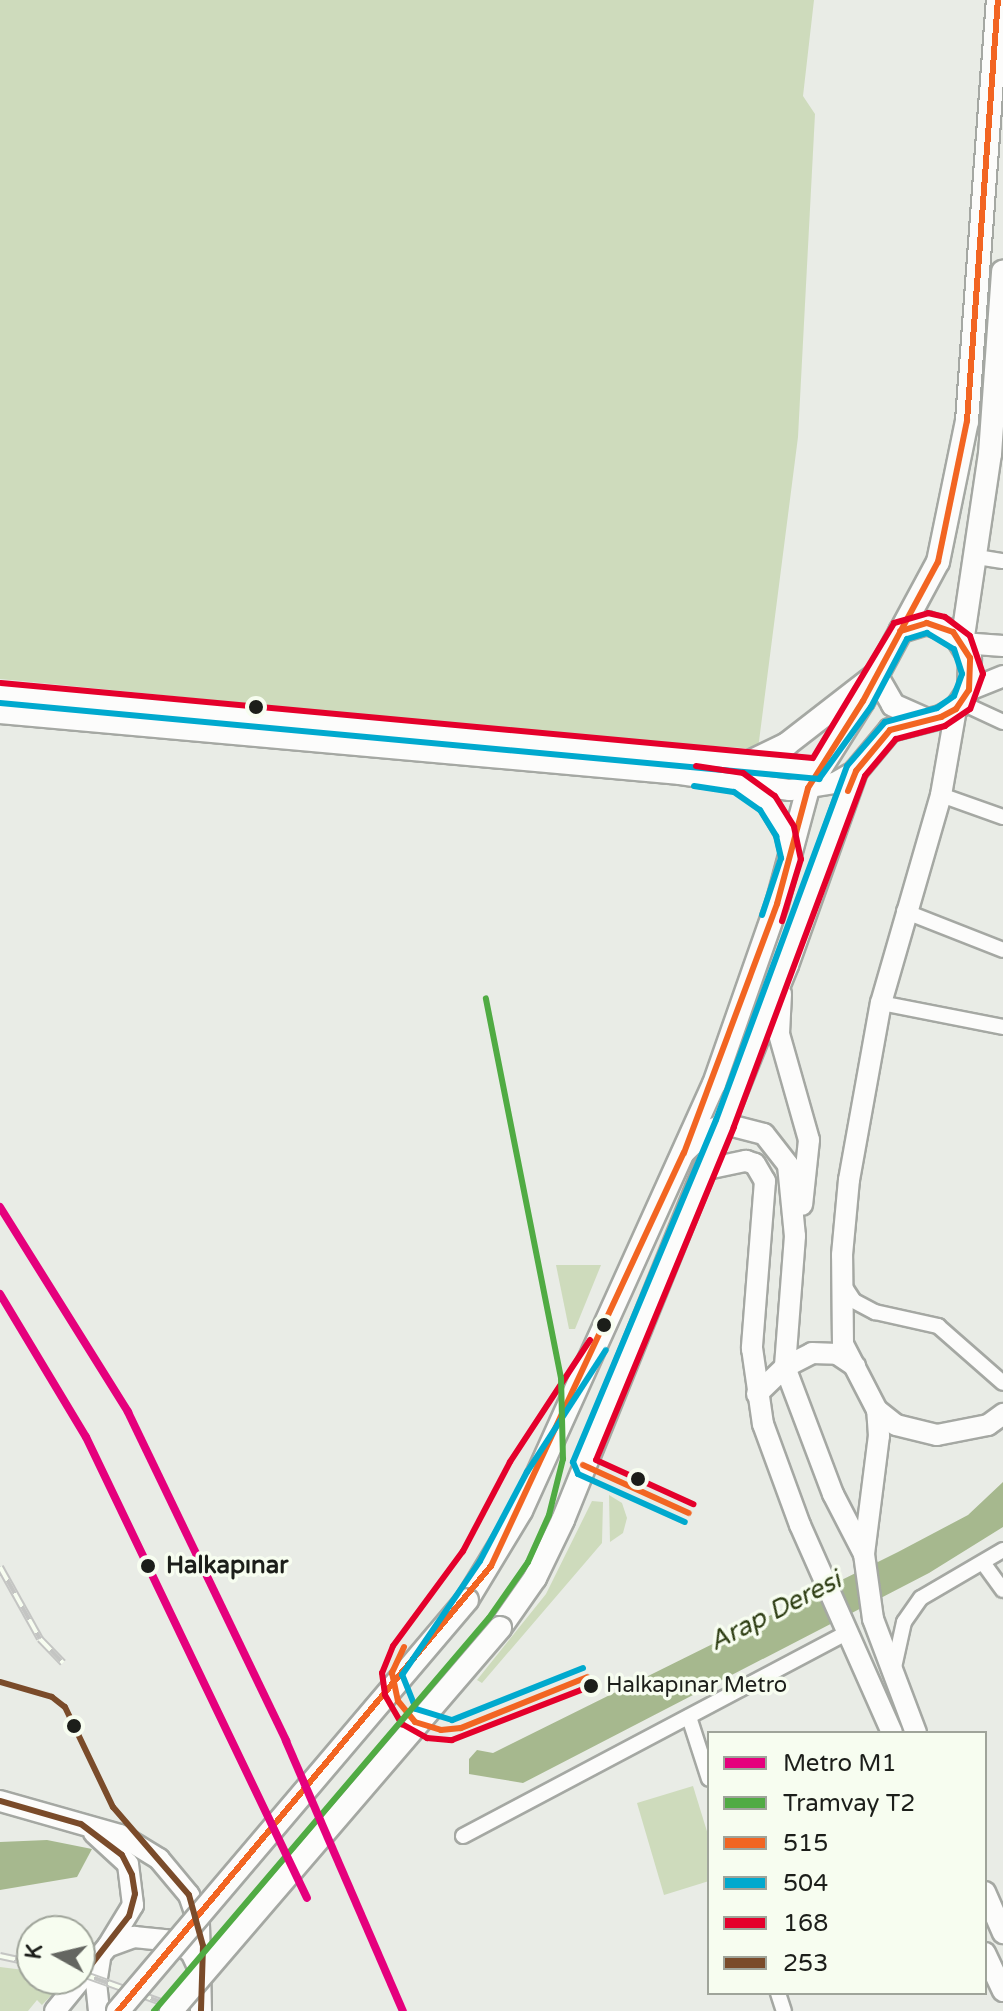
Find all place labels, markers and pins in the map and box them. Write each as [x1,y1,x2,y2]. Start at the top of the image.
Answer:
unlabelled marker [248,699,264,715]
unlabelled marker [596,1317,612,1333]
unlabelled marker [630,1471,646,1487]
place label: Halkapınar [166,1552,288,1580]
marker: Halkapınar [137,1555,159,1577]
place label: Halkapınar Metro [606,1673,787,1699]
marker: Halkapınar Metro [583,1678,599,1694]
unlabelled marker [66,1718,82,1734]

